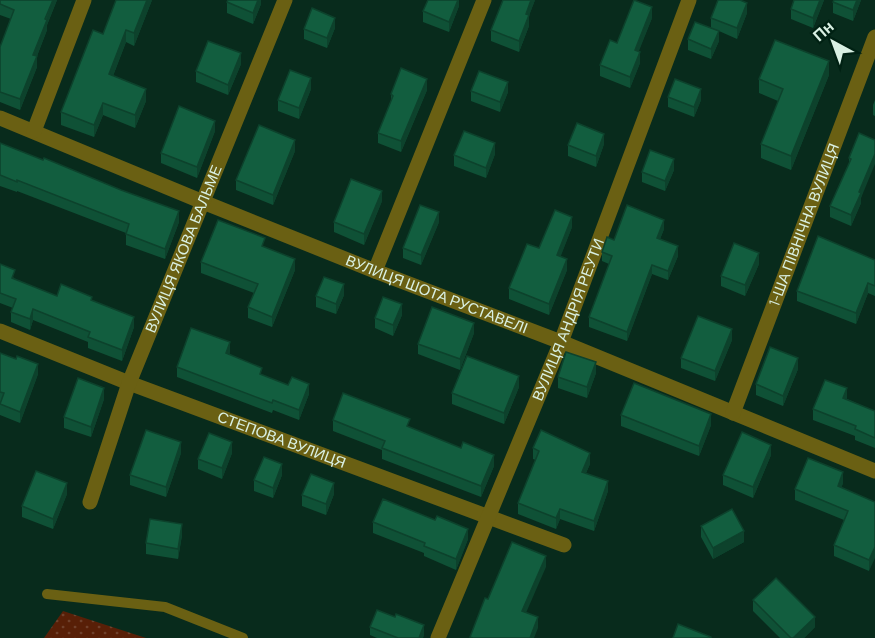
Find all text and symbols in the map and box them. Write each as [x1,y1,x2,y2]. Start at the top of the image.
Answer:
north arrow [803,12,863,72]
text: Пн [809,16,837,44]
street label: 1-ША ПІВНІЧНА ВУЛИЦЯ [764,141,842,309]
street label: ВУЛИЦЯ ЯКОВА БАЛЬМЕ [140,162,225,335]
street label: ВУЛИЦЯ АНДРІЯ РЕУТИ [528,236,607,403]
street label: ВУЛИЦЯ ШОТА РУСТАВЕЛІ [343,250,531,337]
street label: СТЕПОВА ВУЛИЦЯ [215,407,349,471]

